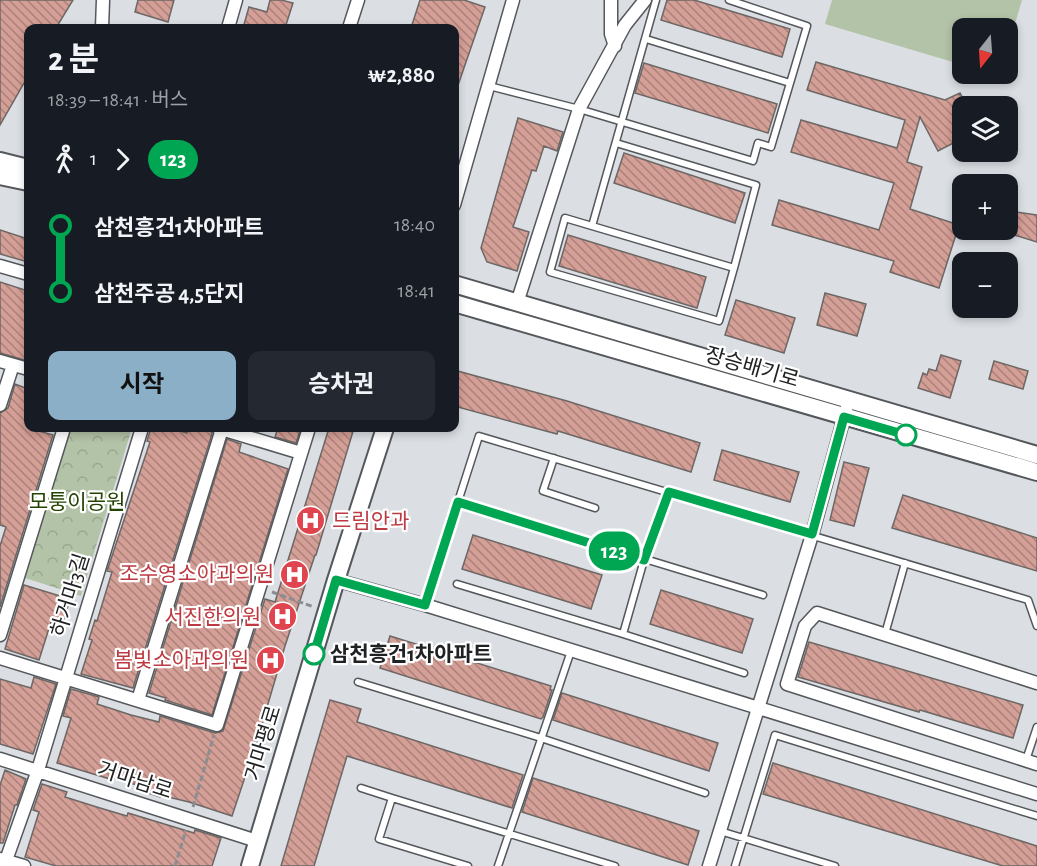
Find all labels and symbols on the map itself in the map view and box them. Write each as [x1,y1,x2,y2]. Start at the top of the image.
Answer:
north arrow [952,18,1018,84]
street label: 장승배기로 [703,343,801,391]
unlabelled marker [895,424,917,446]
park label: 모퉁이공원 [29,491,125,513]
hospital icon: 드림안과 [295,505,327,537]
place label: 드림안과 [332,510,409,532]
line badge: 123 [580,532,648,570]
street label: 하거마3길 [47,551,93,639]
hospital icon: 조수영소아과의원 [279,558,311,590]
place label: 조수영소아과의원 [119,563,274,585]
hospital icon: 서진한의원 [266,601,298,633]
place label: 서진한의원 [164,606,261,628]
marker: 삼천흥건1차아파트 [303,643,325,665]
place label: 삼천흥건1차아파트 [330,643,492,665]
hospital icon: 봄빛소아과의원 [254,644,286,676]
place label: 봄빛소아과의원 [114,649,249,671]
street label: 거마평로 [241,703,285,783]
street label: 거마남로 [95,758,175,802]

